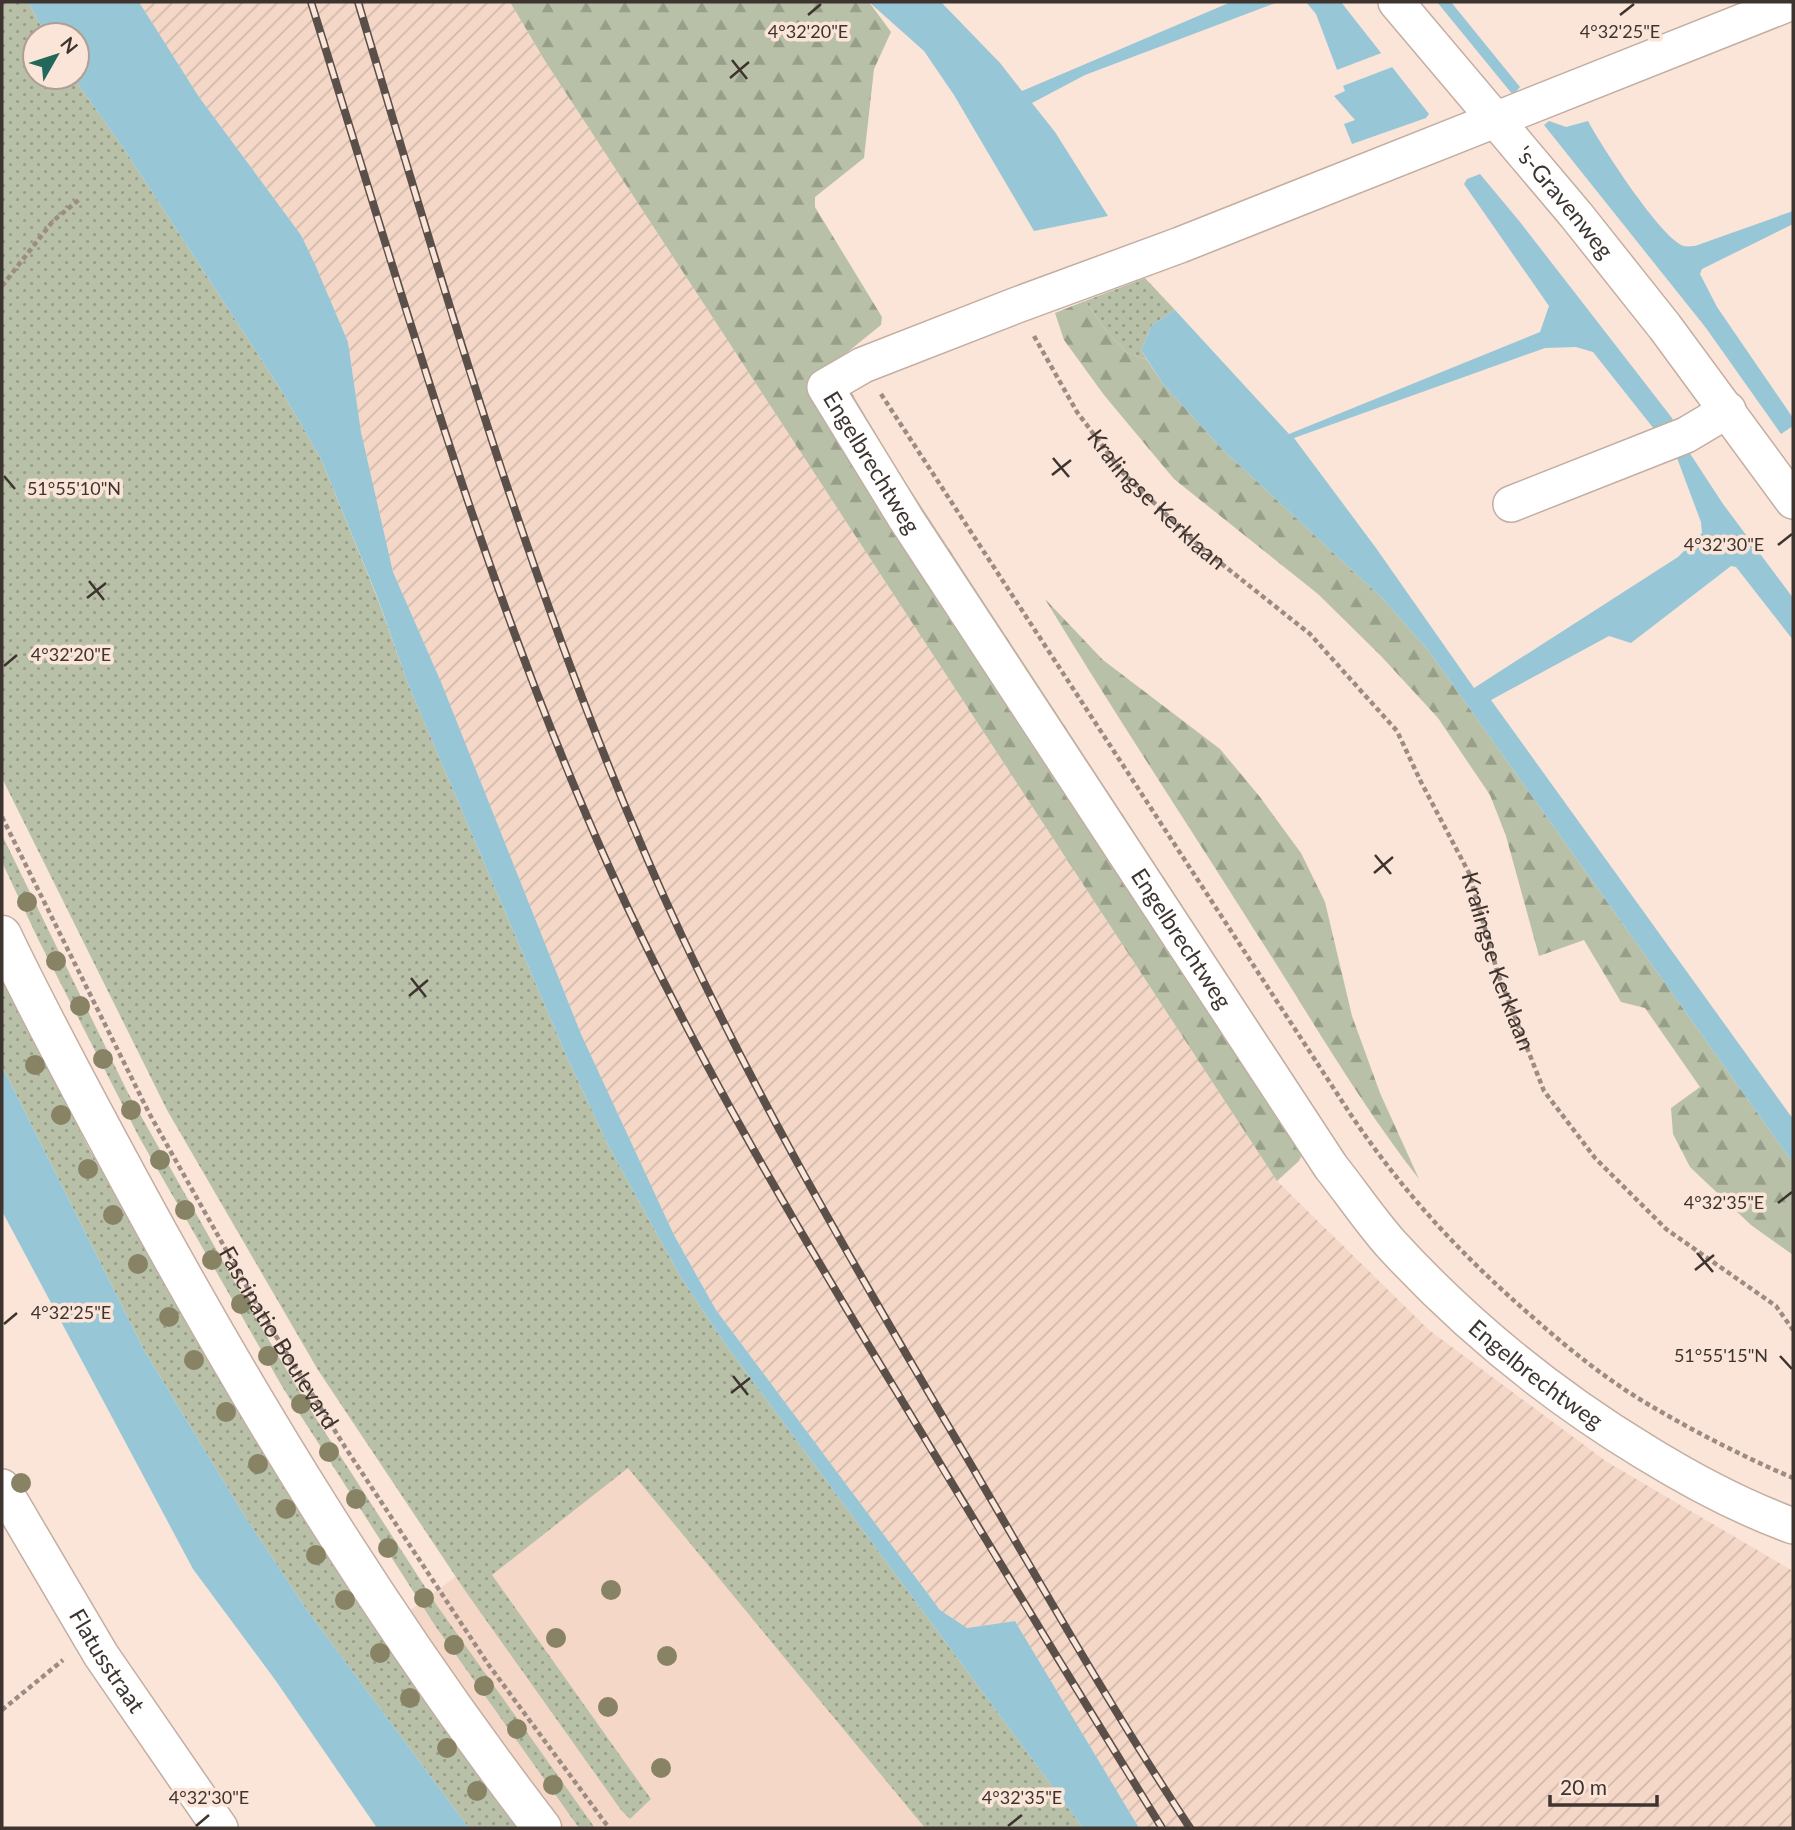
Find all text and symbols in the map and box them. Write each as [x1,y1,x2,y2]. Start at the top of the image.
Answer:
text: 4°32'20"E [768,20,848,42]
text: 4°32'25"E [1580,20,1660,42]
north arrow [21,21,91,91]
text: N [56,32,83,58]
street label: 's-Gravenweg [1511,140,1620,264]
street label: Engelbrechtweg [818,386,927,539]
street label: Kralingse Kerklaan [1082,423,1232,575]
text: 51°55'10"N [27,477,121,499]
text: 4°32'30"E [1684,533,1764,555]
text: 4°32'20"E [31,643,111,665]
street label: Engelbrechtweg [1126,863,1238,1014]
street label: Kralingse Kerklaan [1456,868,1542,1054]
text: 4°32'35"E [1684,1191,1764,1213]
street label: Fascinatio Boulevard [214,1241,345,1434]
text: 4°32'25"E [31,1301,111,1323]
street label: Engelbrechtweg [1464,1313,1609,1434]
text: 51°55'15"N [1674,1344,1768,1366]
street label: Flatusstraat [64,1603,152,1718]
scale bar [1550,1764,1657,1808]
text: 20 m [1560,1774,1607,1799]
text: 4°32'30"E [169,1786,249,1808]
text: 4°32'35"E [982,1786,1062,1808]

